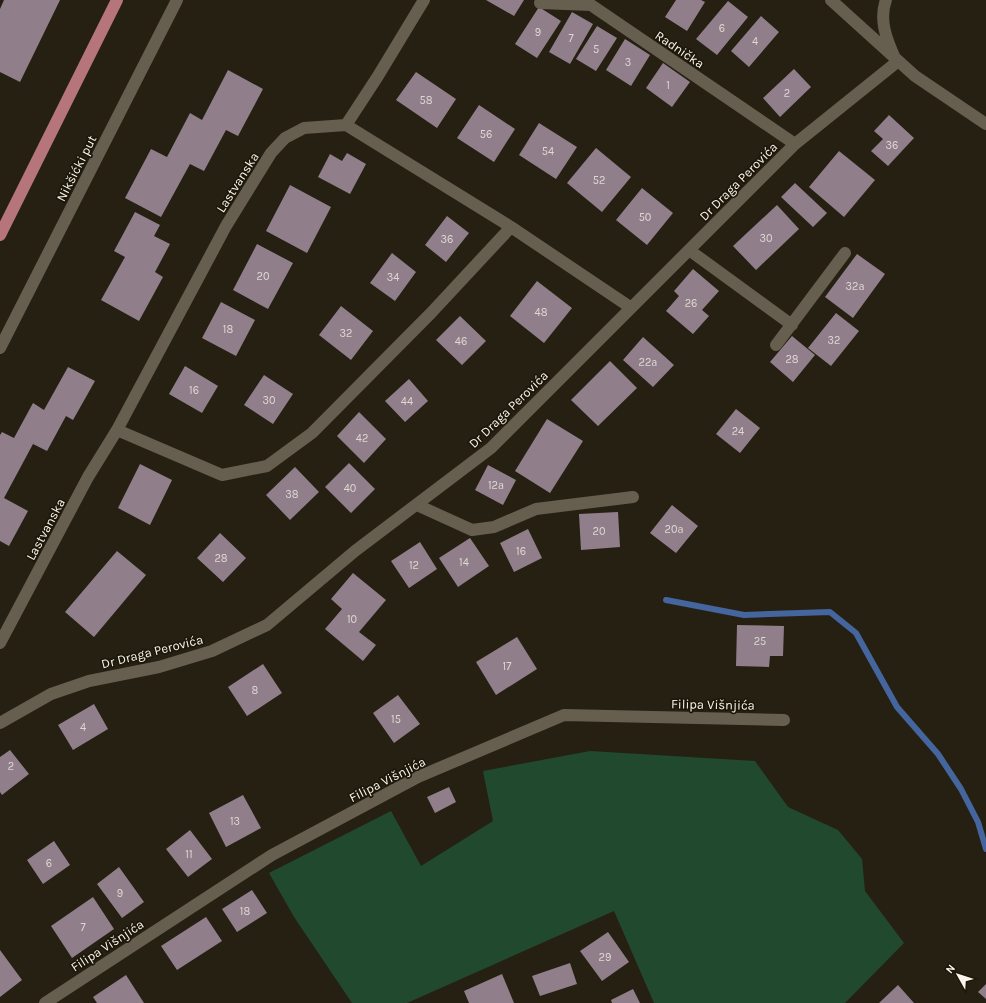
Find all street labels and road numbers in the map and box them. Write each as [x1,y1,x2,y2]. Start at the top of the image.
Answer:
street label: Radnička [652,28,707,71]
street label: Nikšićki put [53,133,100,204]
street label: Dr Draga Perovića [696,139,781,224]
street label: Lastvanska [213,150,262,215]
street label: Dr Draga Perovića [466,368,551,451]
street label: Lastvanska [23,496,68,563]
street label: Dr Draga Perovića [100,632,205,671]
street label: Filipa Višnjića [671,696,755,713]
street label: Filipa Višnjića [347,754,428,805]
street label: Filipa Višnjića [68,916,146,975]

